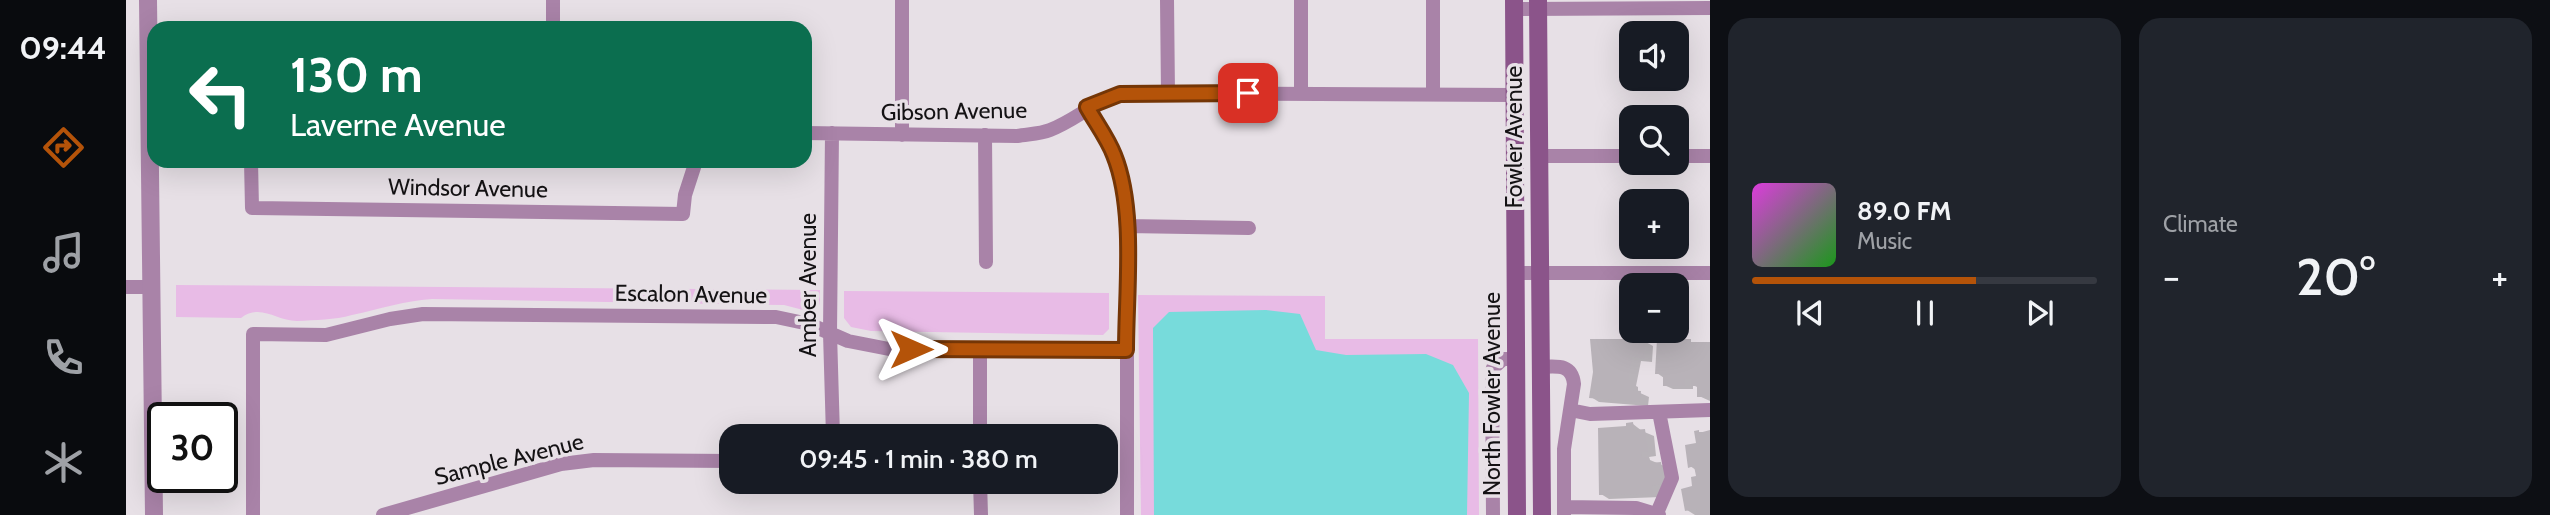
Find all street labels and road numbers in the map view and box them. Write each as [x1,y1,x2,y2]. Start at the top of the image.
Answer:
street label: Fowler Avenue [1500,65,1528,208]
street label: Gibson Avenue [881,96,1027,126]
street label: Windsor Avenue [388,173,548,203]
street label: Amber Avenue [794,213,822,357]
street label: Escalon Avenue [614,279,768,309]
street label: North Fowler Avenue [1478,292,1506,496]
street label: Sample Avenue [432,427,587,491]

